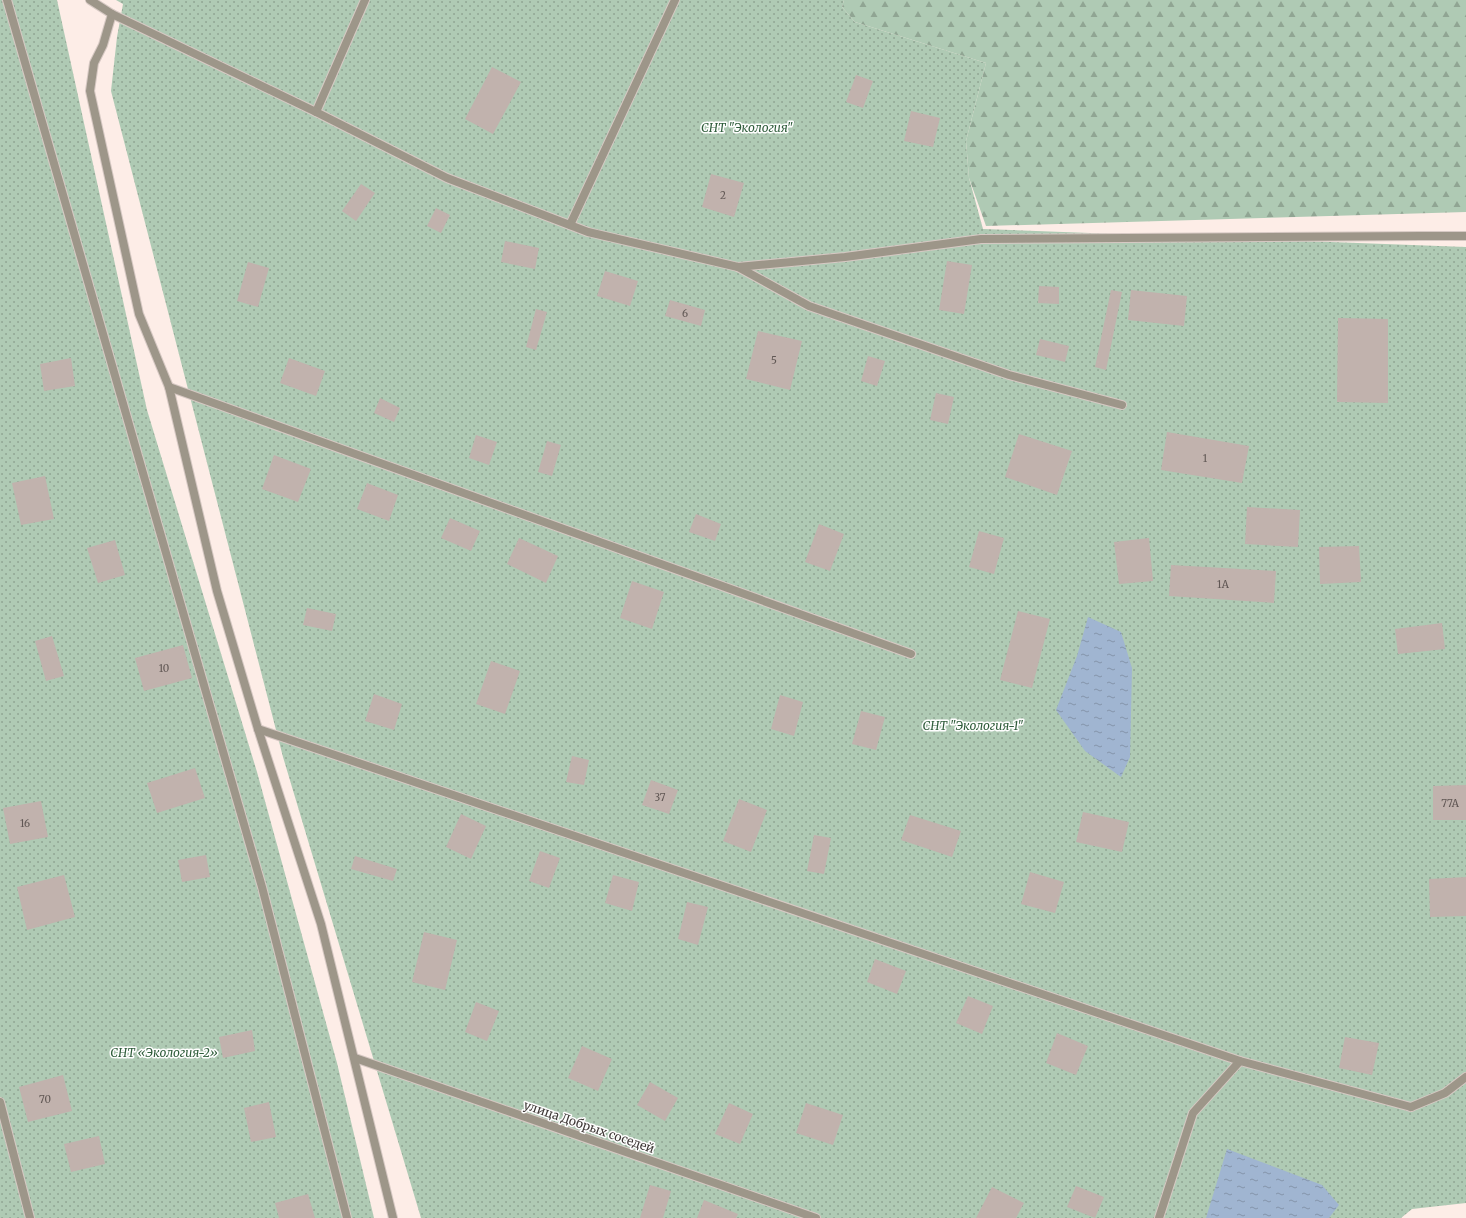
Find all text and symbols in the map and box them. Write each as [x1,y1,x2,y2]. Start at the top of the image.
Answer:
park label: СНТ "Экология" [701,120,793,135]
house number: 2 [720,189,726,202]
house number: 6 [682,307,688,320]
house number: 5 [771,354,777,367]
house number: 1 [1203,452,1208,465]
house number: 1А [1217,578,1230,591]
house number: 10 [159,662,169,675]
park label: СНТ "Экология-1" [923,718,1023,733]
house number: 37 [654,791,666,804]
house number: 77А [1441,797,1460,810]
house number: 16 [20,817,30,830]
park label: СНТ «Экология-2» [110,1045,218,1060]
house number: 70 [39,1093,51,1106]
street label: улица Добрых соседей [522,1097,657,1156]

